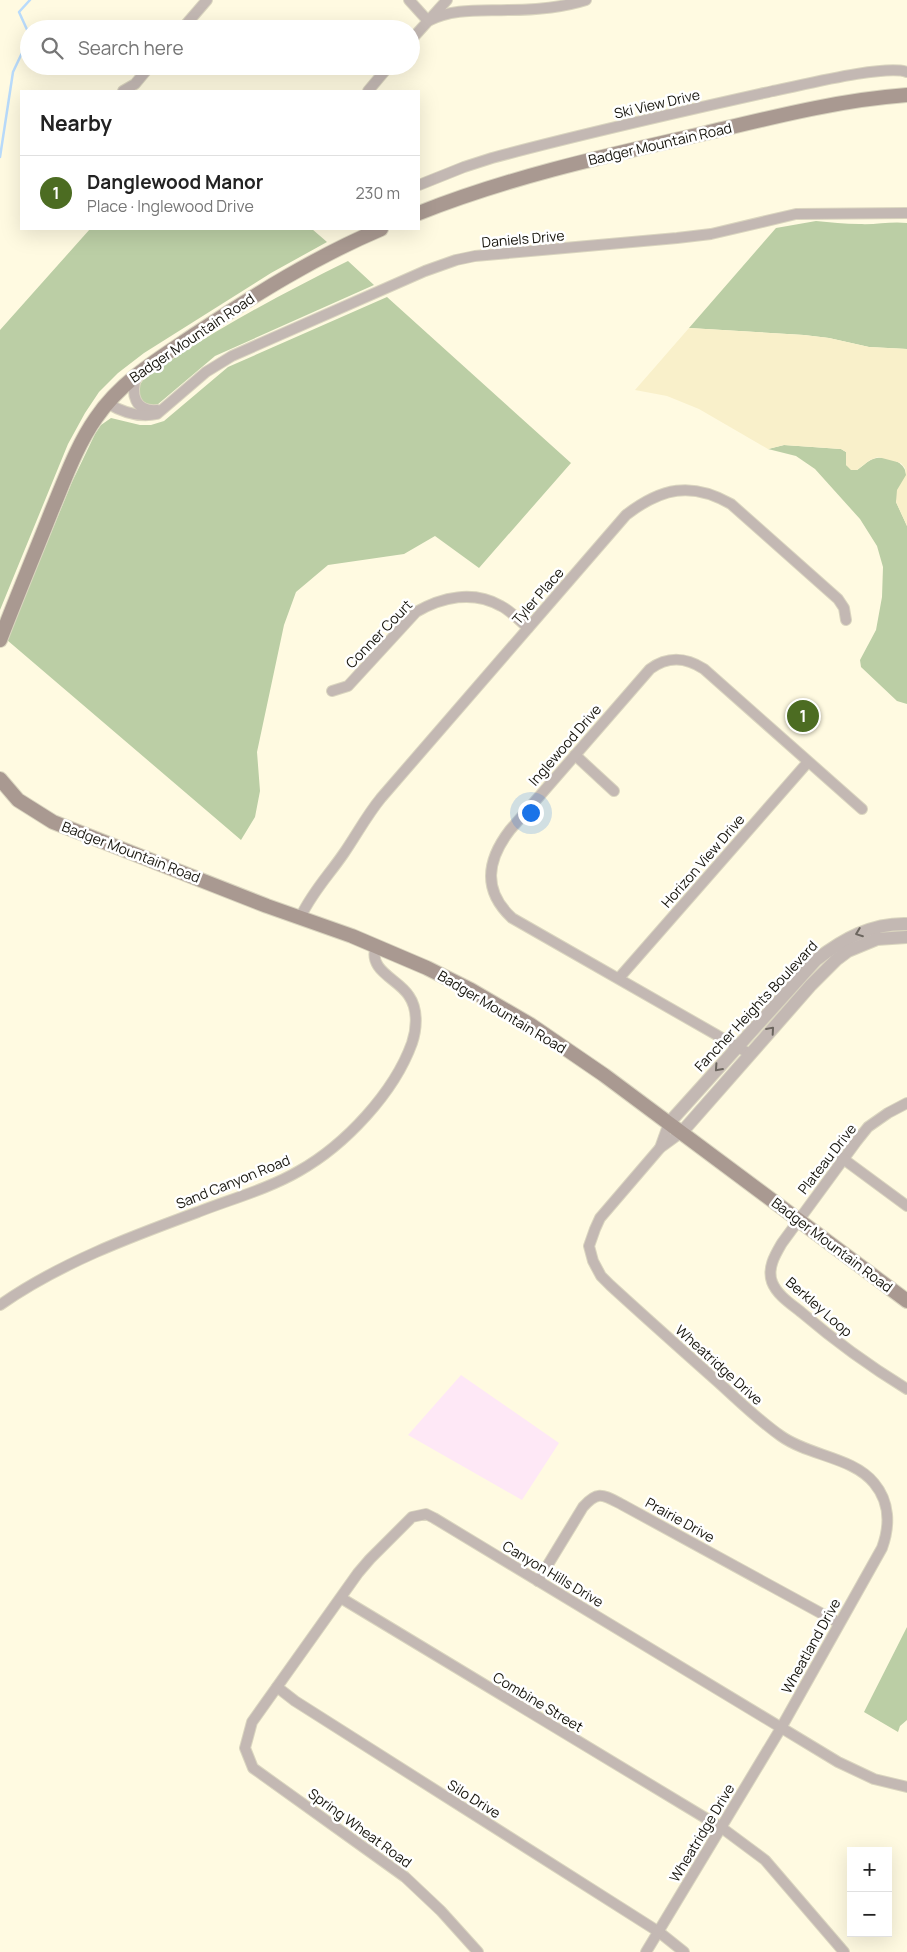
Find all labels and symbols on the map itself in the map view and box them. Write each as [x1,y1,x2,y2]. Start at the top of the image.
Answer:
street label: Ski View Drive [612,84,702,123]
street label: Badger Mountain Road [586,118,733,169]
street label: Daniels Drive [481,225,565,252]
street label: Badger Mountain Road [126,289,258,386]
street label: Tyler Place [508,563,568,628]
street label: Conner Court [341,595,416,672]
pin: 1 [787,697,819,735]
street label: Inglewood Drive [524,700,605,789]
your location [518,800,544,826]
street label: Horizon View Drive [657,810,749,911]
street label: Badger Mountain Road [59,816,203,887]
one-way arrow [856,927,864,937]
street label: Fancher Heights Boulevard [690,936,821,1075]
street label: Badger Mountain Road [435,966,570,1057]
one-way arrow [766,1027,774,1036]
one-way arrow [715,1063,724,1072]
street label: Plateau Drive [793,1120,860,1198]
street label: Sand Canyon Road [173,1150,293,1213]
street label: Badger Mountain Road [768,1193,897,1296]
street label: Berkley Loop [782,1272,857,1341]
street label: Wheatridge Drive [672,1320,767,1409]
street label: Prairie Drive [642,1493,718,1546]
street label: Canyon Hills Drive [499,1536,607,1611]
street label: Wheatland Drive [777,1595,845,1697]
street label: Combine Street [490,1667,587,1736]
street label: Silo Drive [444,1775,504,1822]
street label: Wheatridge Drive [665,1780,738,1885]
street label: Spring Wheat Road [305,1784,416,1872]

